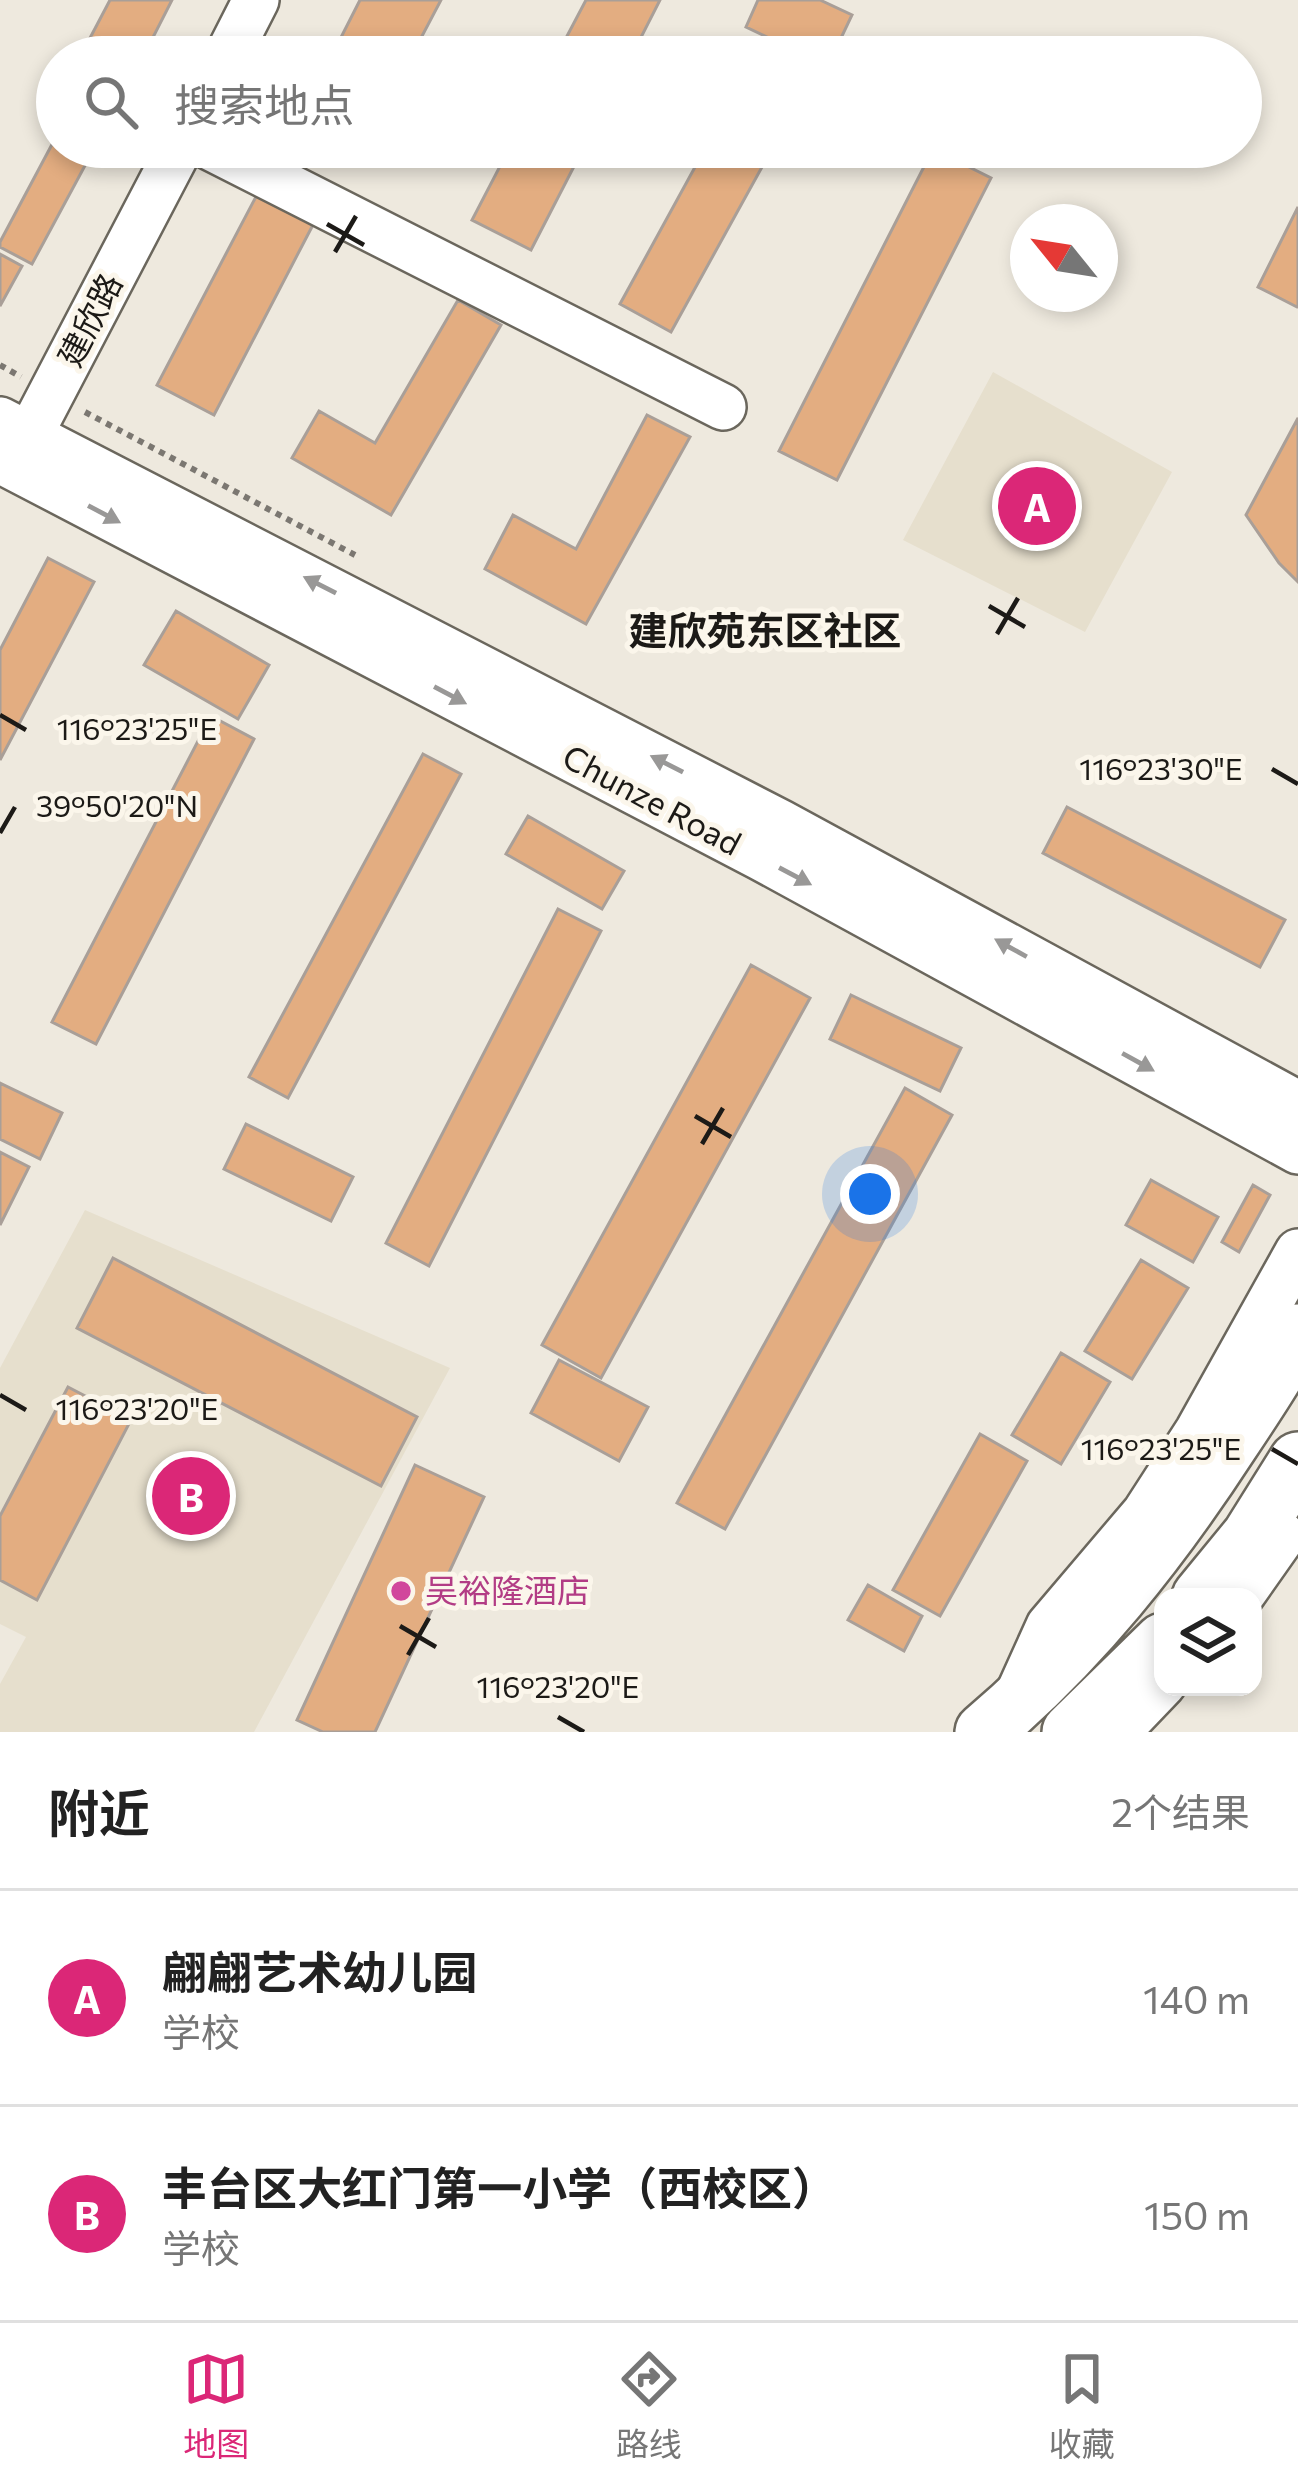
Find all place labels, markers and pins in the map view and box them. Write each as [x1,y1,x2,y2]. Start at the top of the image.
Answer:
pin: A [998,461,1076,551]
pin: B [152,1451,230,1541]
place label: 吴裕隆酒店 [425,1569,590,1610]
marker: 吴裕隆酒店 [388,1578,414,1604]

